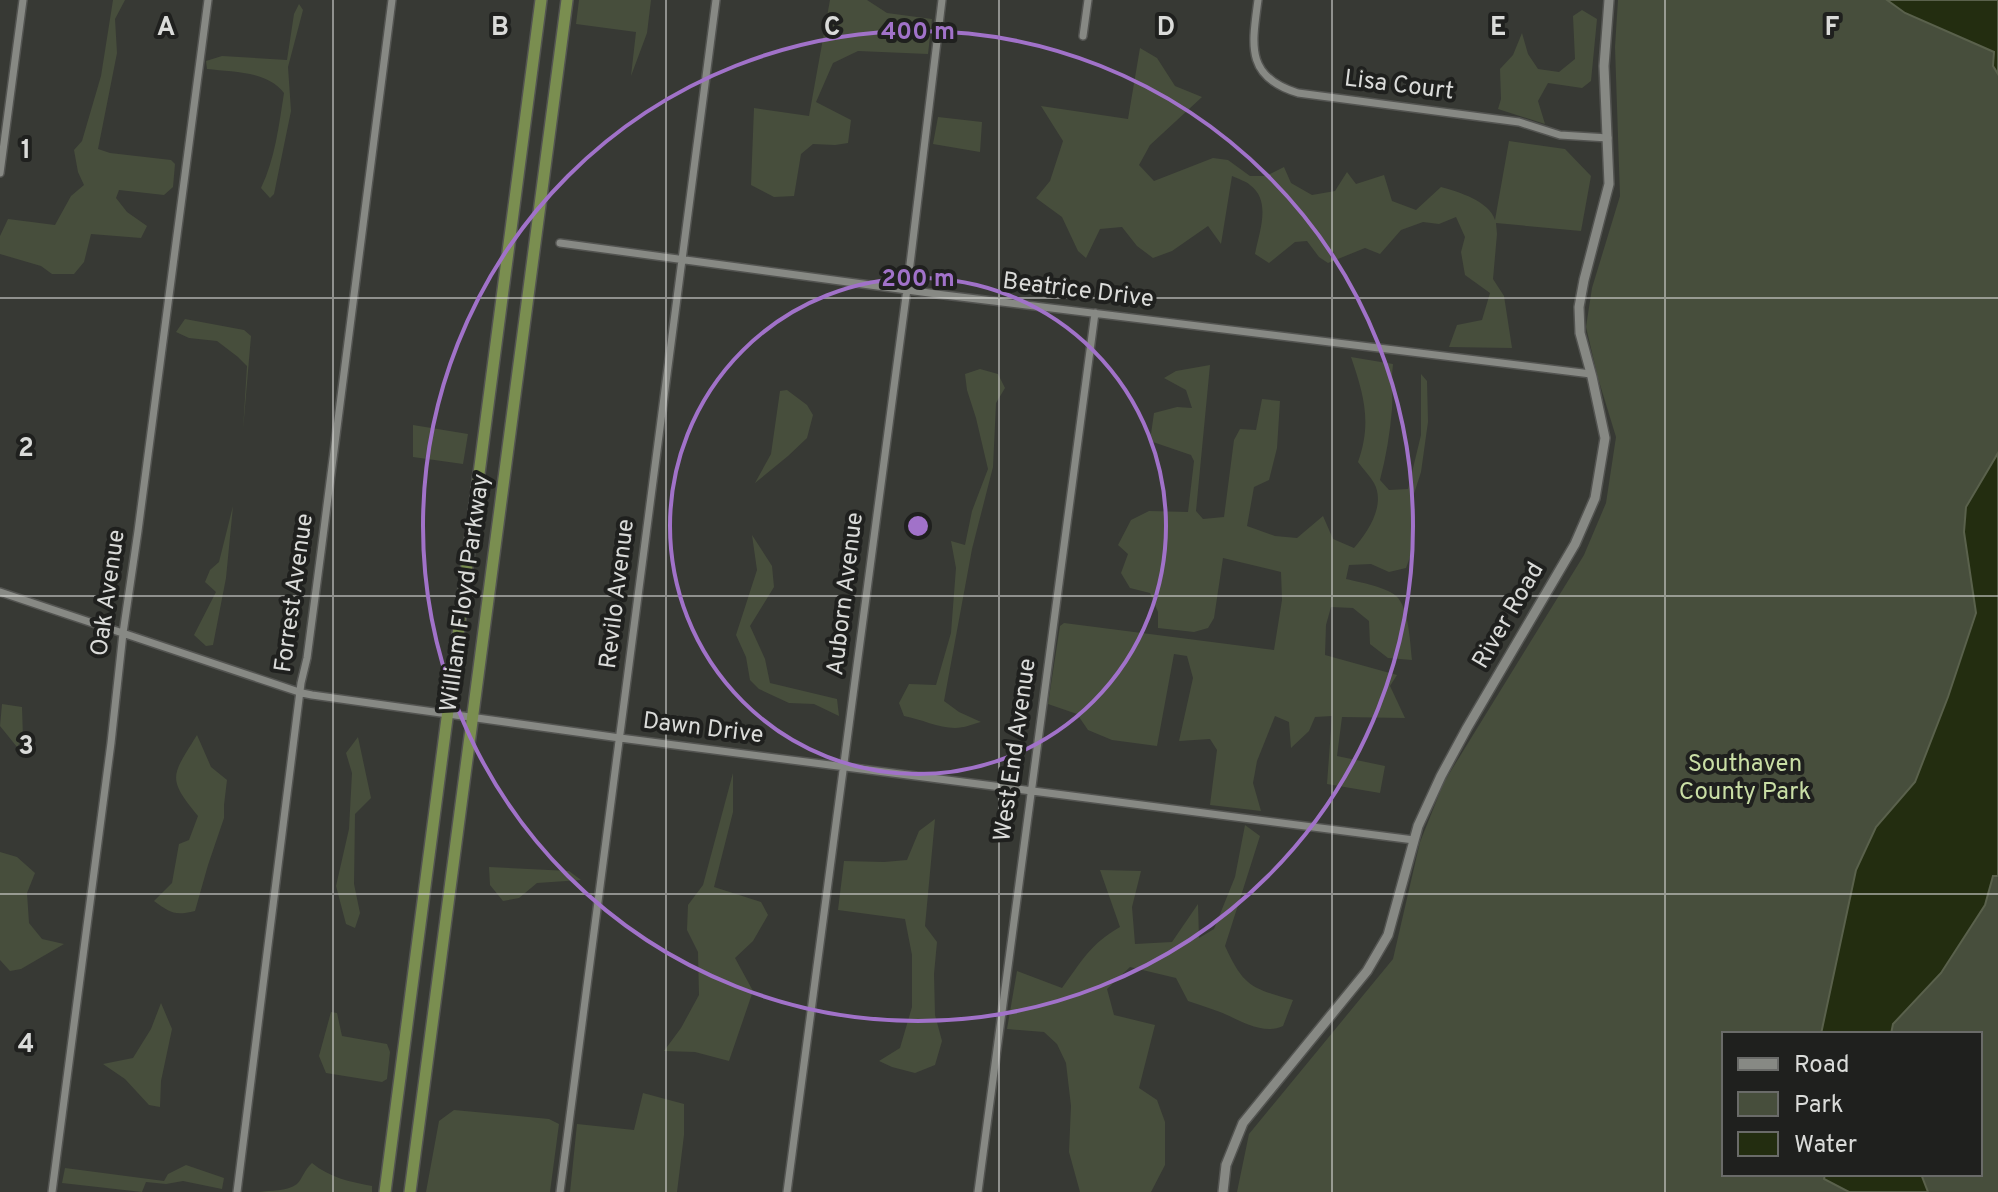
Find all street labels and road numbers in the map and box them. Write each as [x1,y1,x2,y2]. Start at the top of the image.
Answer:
street label: Lisa Court [1342,64,1456,108]
street label: Beatrice Drive [1001,267,1155,315]
street label: William Floyd Parkway [434,472,498,714]
street label: Forrest Avenue [269,511,321,675]
street label: Auborn Avenue [821,511,871,677]
street label: Revilo Avenue [594,517,642,671]
street label: Oak Avenue [85,528,133,658]
street label: River Road [1467,557,1551,675]
street label: West End Avenue [988,657,1044,843]
street label: Dawn Drive [641,707,765,751]

